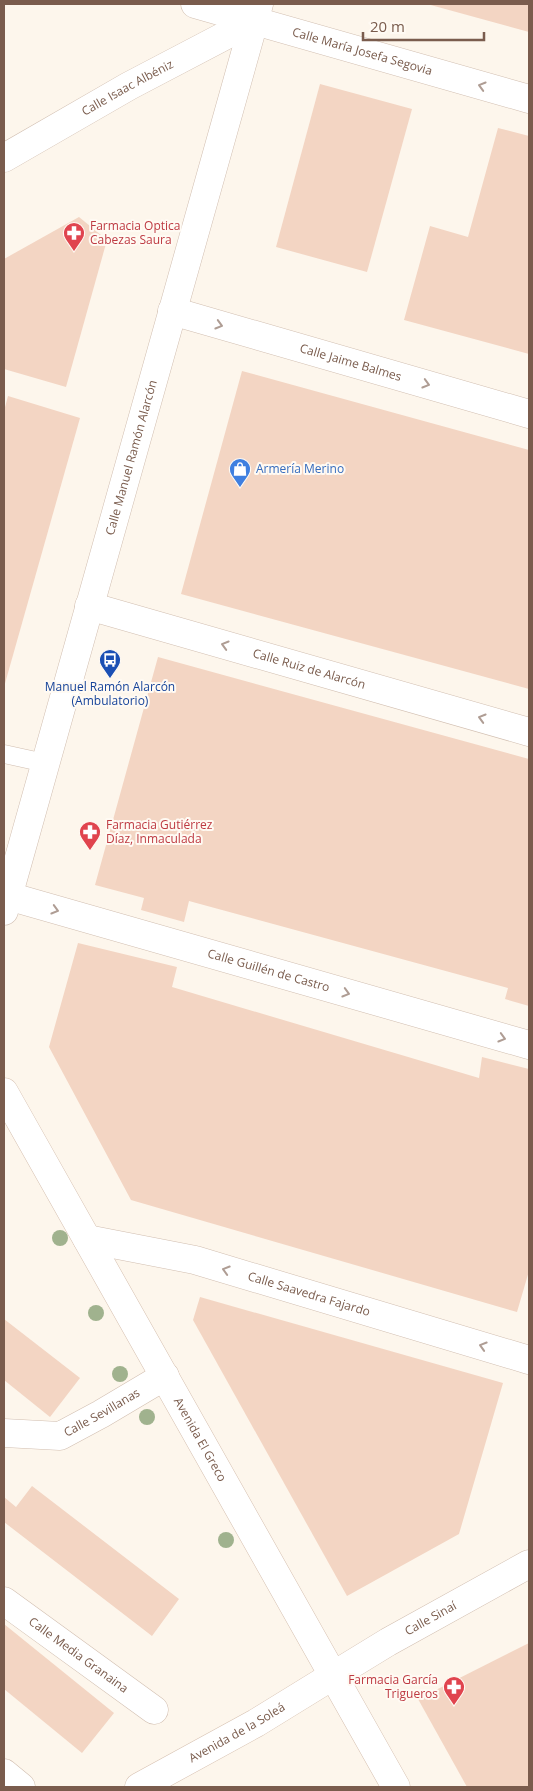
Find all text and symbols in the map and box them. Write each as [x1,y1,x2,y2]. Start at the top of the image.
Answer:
scale bar [363,10,484,42]
text: 20 m [370,16,405,36]
street label: Calle María Josefa Segovia [290,23,435,79]
street label: Calle Isaac Albéniz [78,55,176,120]
one-way arrow [479,81,487,91]
place label: Farmacia Optica Cabezas Saura [90,217,181,248]
pharmacy icon: Farmacia Optica Cabezas Saura [62,221,86,252]
one-way arrow [215,319,223,329]
street label: Calle Jaime Balmes [298,339,404,385]
street label: Calle Manuel Ramón Alarcón [101,378,161,537]
one-way arrow [421,379,429,389]
shop icon: Armería Merino [228,457,252,488]
place label: Armería Merino [256,460,344,477]
one-way arrow [222,640,230,650]
street label: Calle Ruiz de Alarcón [251,644,368,693]
bus stop icon: Manuel Ramón Alarcón (Ambulatorio) [98,648,122,679]
place label: Manuel Ramón Alarcón (Ambulatorio) [45,678,175,709]
one-way arrow [479,714,487,724]
place label: Farmacia Gutiérrez Díaz, Inmaculada [106,816,213,847]
pharmacy icon: Farmacia Gutiérrez Díaz, Inmaculada [78,820,102,851]
one-way arrow [50,904,58,914]
street label: Calle Guillén de Castro [206,945,332,996]
one-way arrow [341,987,349,997]
one-way arrow [497,1032,505,1042]
one-way arrow [223,1265,231,1275]
street label: Calle Saavedra Fajardo [246,1267,372,1320]
one-way arrow [479,1341,487,1351]
street label: Calle Sevillanas [61,1384,143,1440]
street label: Avenida El Greco [170,1394,231,1484]
street label: Calle Sinaí [401,1596,460,1639]
street label: Calle Media Granaina [25,1613,132,1697]
place label: Farmacia García Trigueros [348,1671,438,1702]
pharmacy icon: Farmacia García Trigueros [442,1675,466,1706]
street label: Avenida de la Soleá [185,1698,288,1766]

